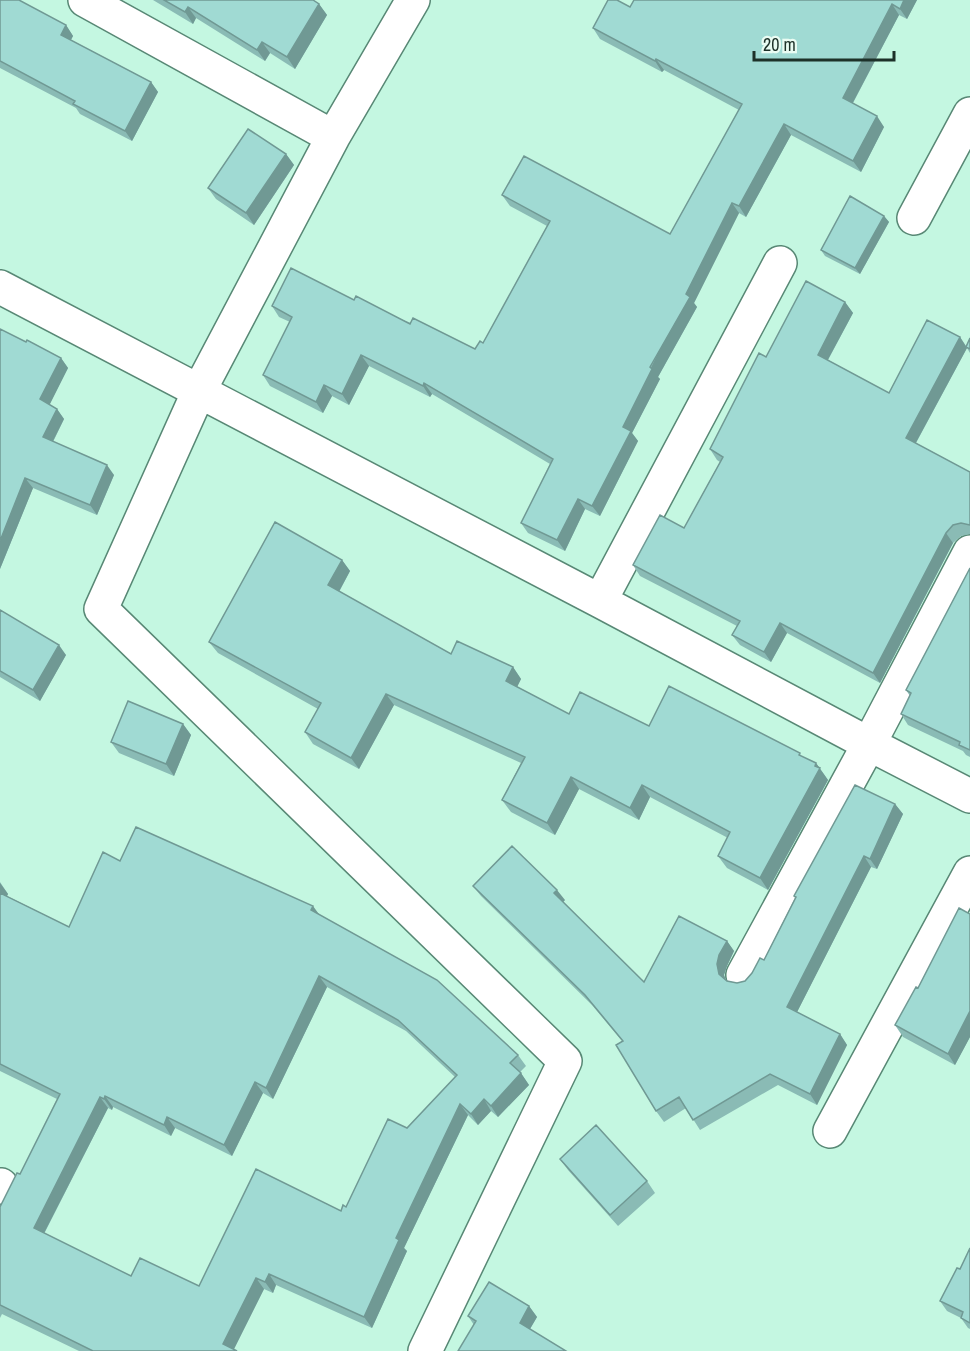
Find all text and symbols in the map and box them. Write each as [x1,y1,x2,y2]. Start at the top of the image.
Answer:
scale bar [754,24,894,62]
text: 20 m [763,32,796,57]

